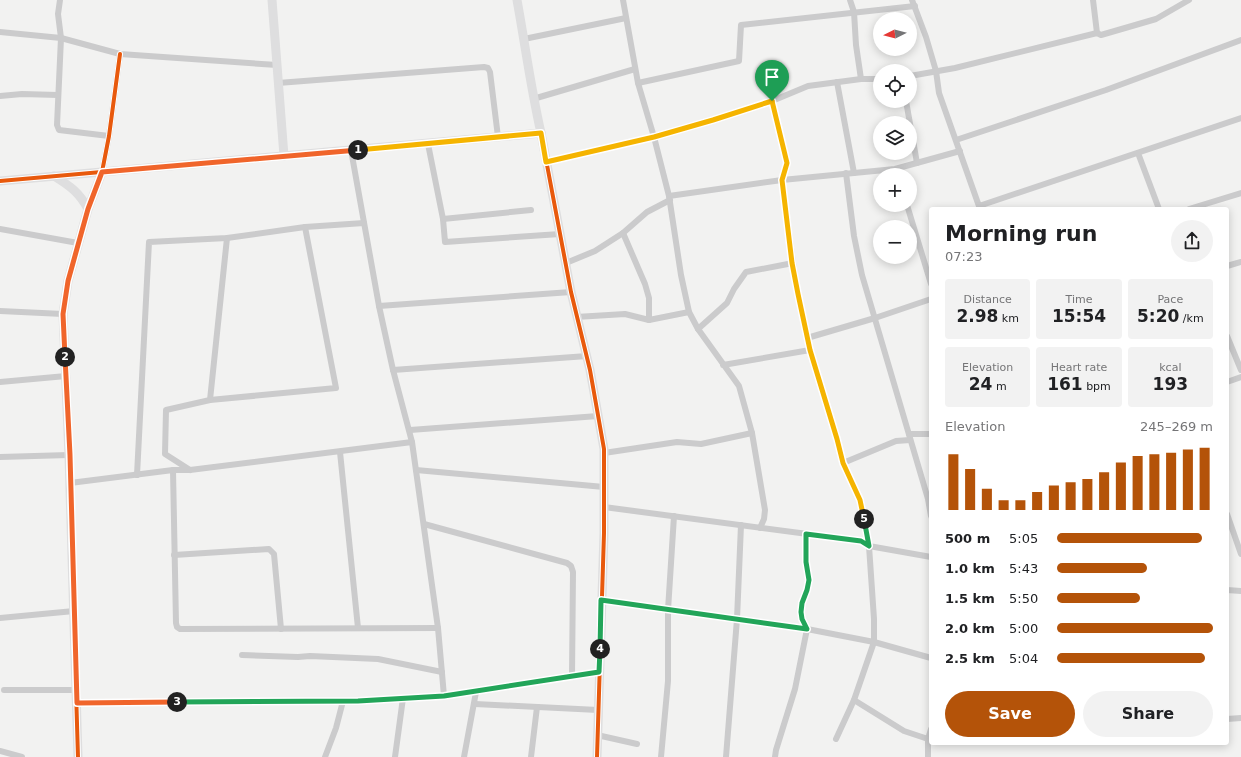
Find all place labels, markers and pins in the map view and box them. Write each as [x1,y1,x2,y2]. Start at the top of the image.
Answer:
pin [755,60,789,101]
pin: 1 [348,140,368,160]
pin: 2 [55,347,75,367]
pin: 5 [854,509,874,529]
pin: 4 [590,639,610,659]
pin: 3 [167,692,187,712]

